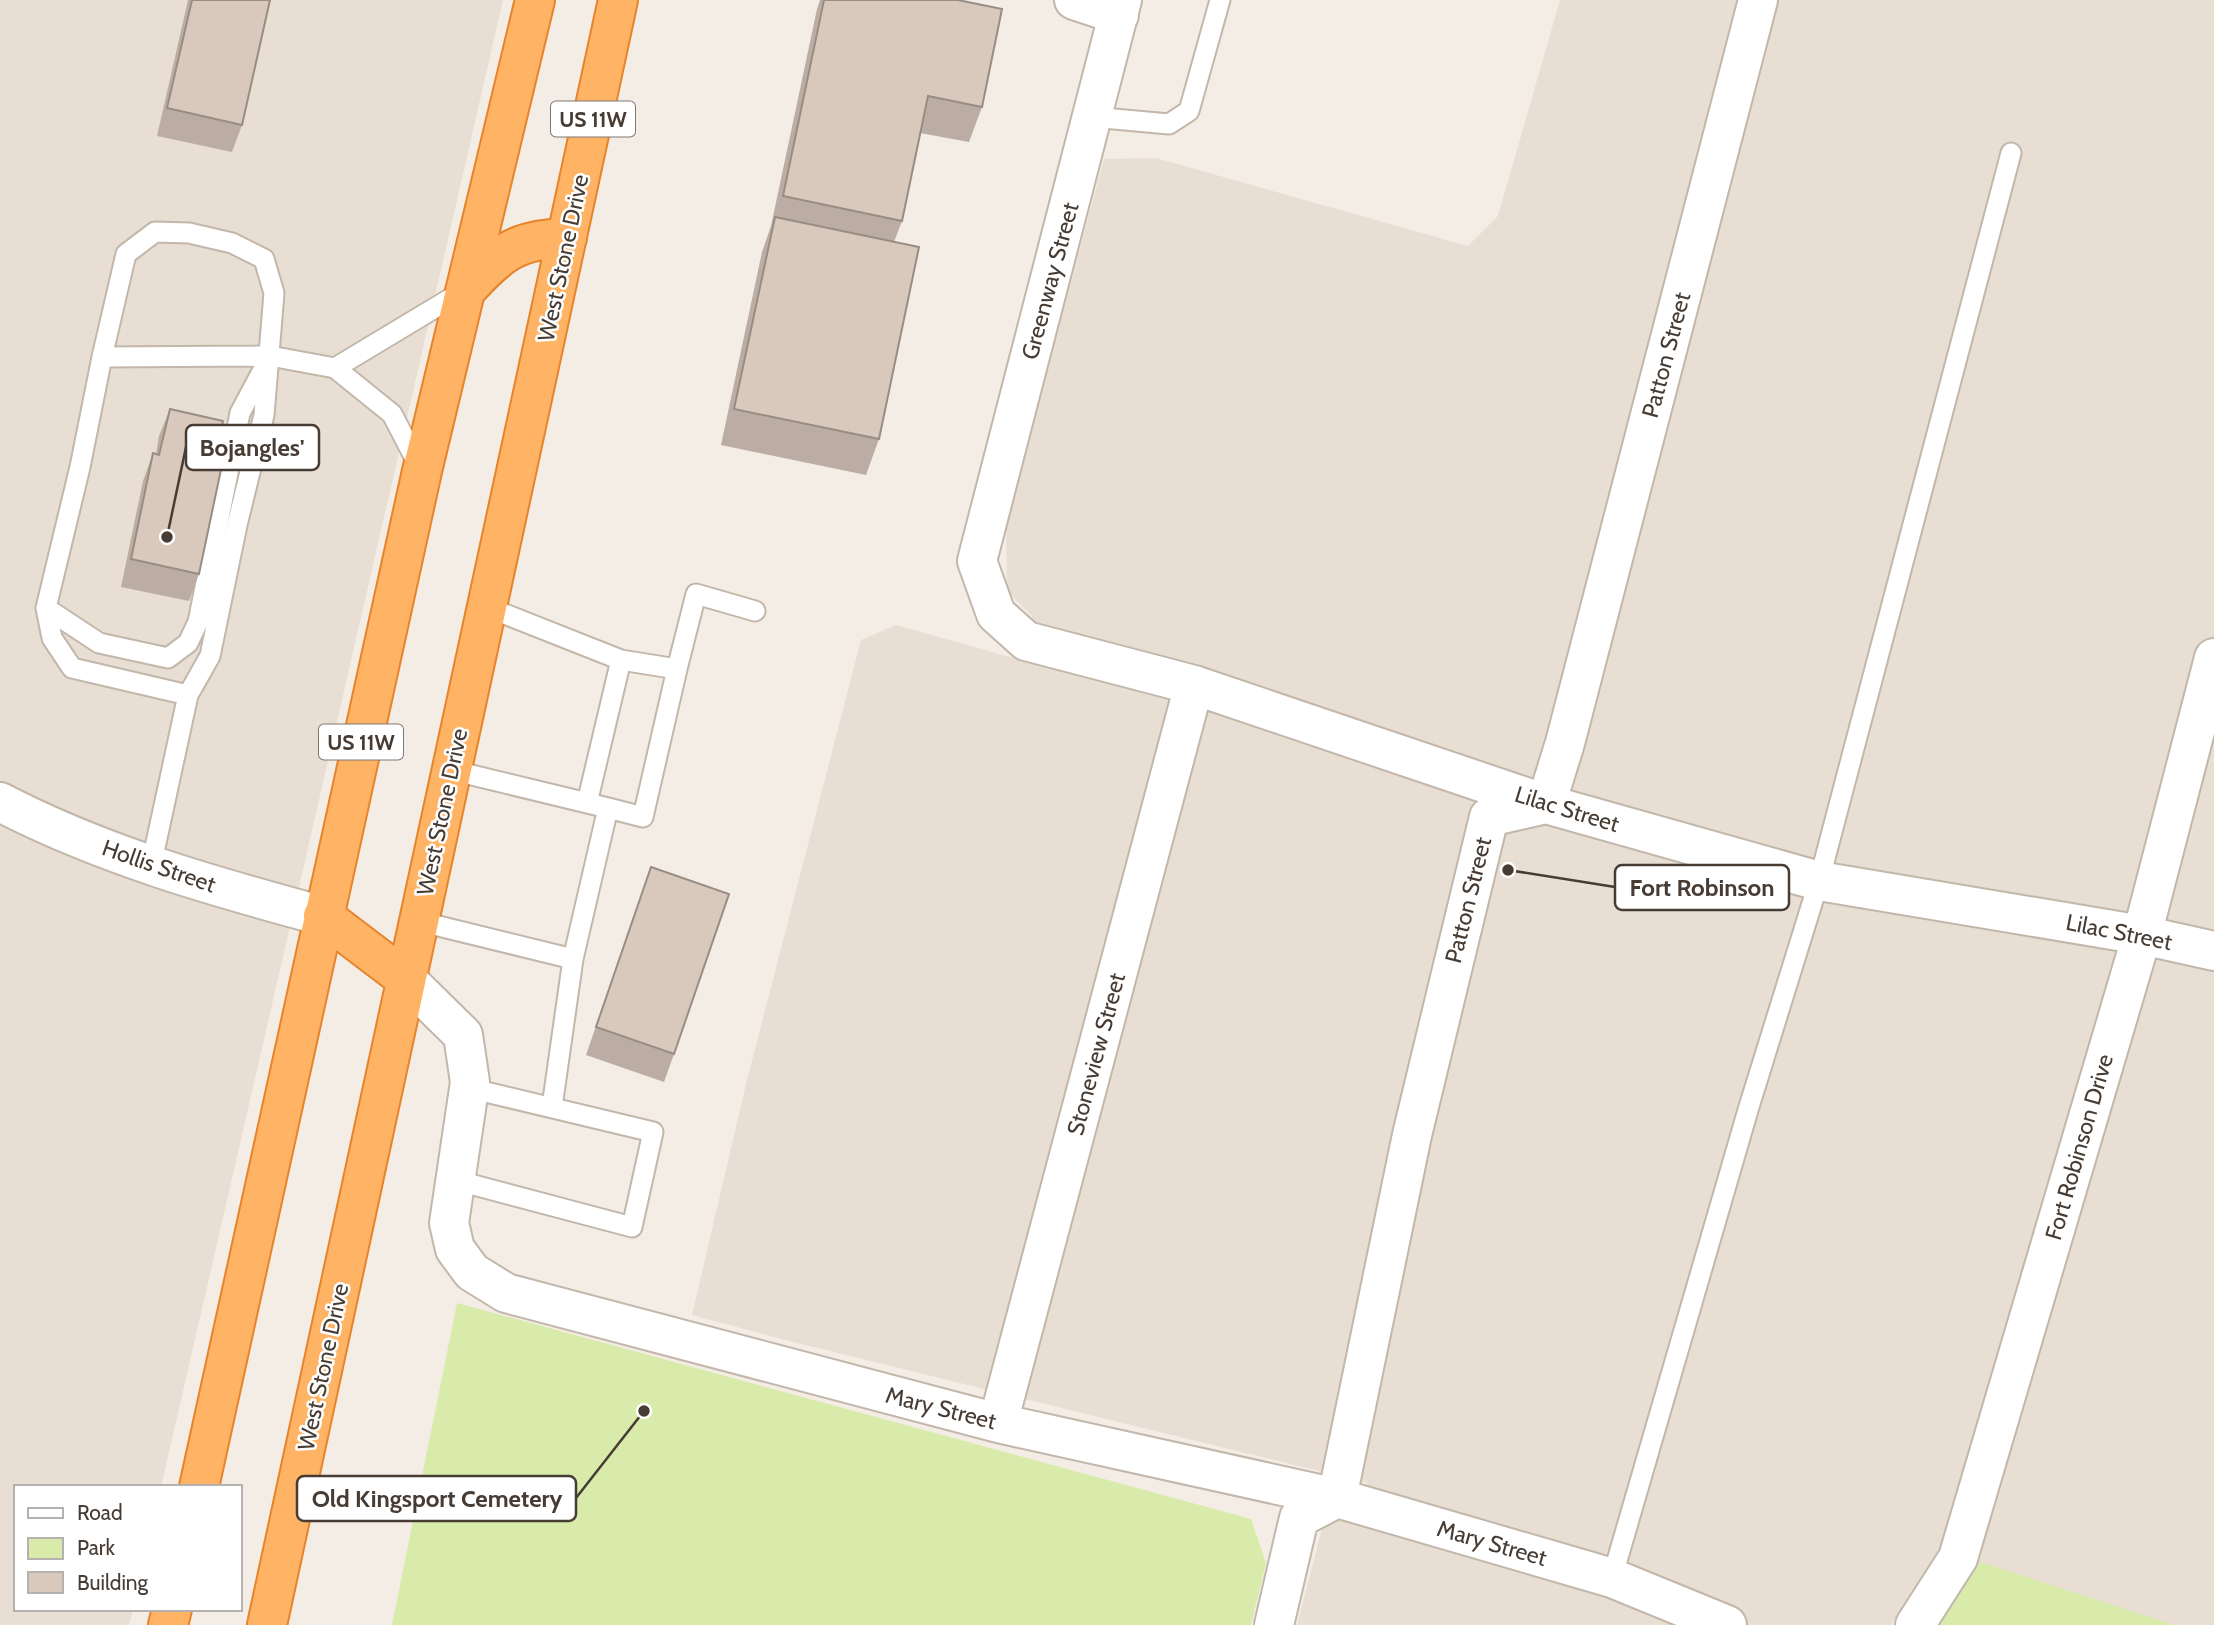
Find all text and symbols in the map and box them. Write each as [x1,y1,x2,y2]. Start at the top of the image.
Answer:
road number: US 11W [551,102,635,136]
street label: West Stone Drive [532,172,594,344]
street label: Greenway Street [1016,199,1084,363]
street label: Patton Street [1636,289,1696,421]
callout: Bojangles' [186,425,319,470]
text: Bojangles' [200,433,304,462]
road number: US 11W [319,724,403,760]
street label: West Stone Drive [411,726,473,898]
street label: Lilac Street [1511,780,1623,838]
street label: Hollis Street [99,834,220,899]
street label: Patton Street [1439,834,1497,966]
callout: Fort Robinson [1615,865,1789,910]
text: Fort Robinson [1629,873,1775,902]
street label: Lilac Street [2064,908,2175,956]
street label: Stoneview Street [1061,970,1131,1138]
street label: Fort Robinson Drive [2039,1051,2119,1243]
street label: West Stone Drive [292,1281,354,1453]
street label: Mary Street [883,1381,999,1435]
callout: Old Kingsport Cemetery [297,1476,576,1521]
text: Old Kingsport Cemetery [312,1484,562,1513]
legend [14,1485,242,1611]
text: Road [77,1500,123,1525]
street label: Mary Street [1434,1514,1550,1572]
text: Park [77,1535,115,1560]
text: Building [77,1570,149,1595]

